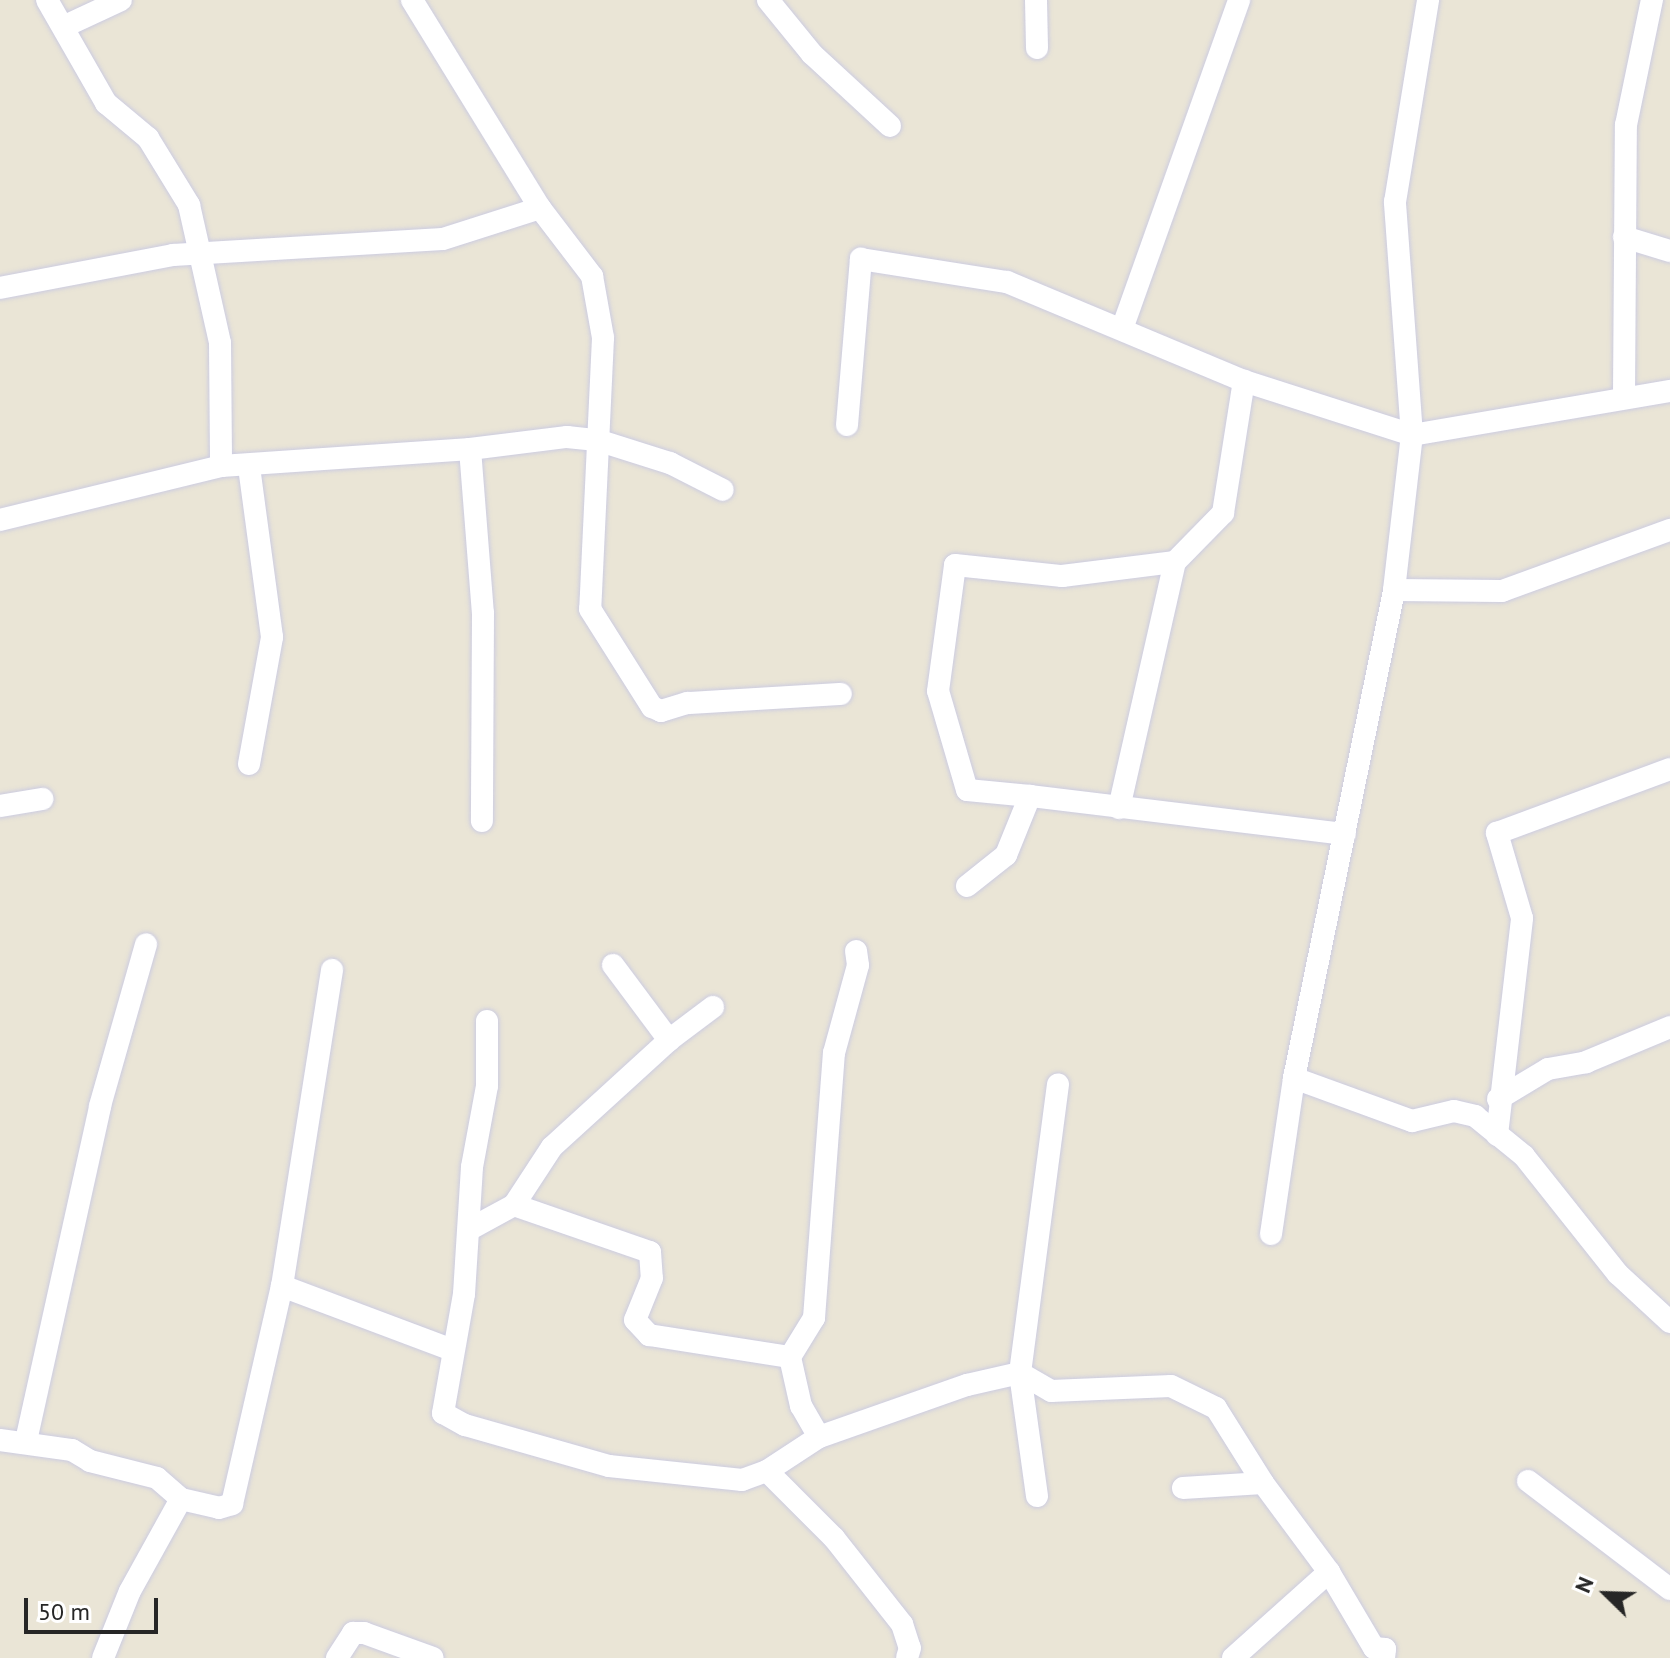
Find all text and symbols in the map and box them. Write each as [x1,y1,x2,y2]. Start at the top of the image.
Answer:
north arrow [1566,1554,1646,1634]
text: N [1568,1572,1600,1597]
scale bar [28,1582,162,1632]
text: 50 m [38,1596,90,1627]

